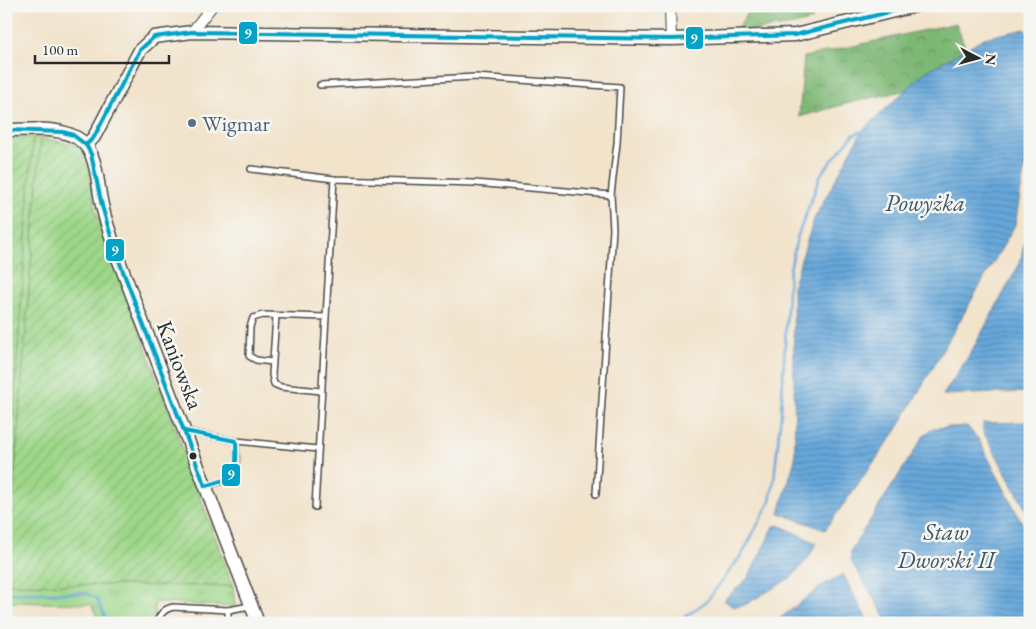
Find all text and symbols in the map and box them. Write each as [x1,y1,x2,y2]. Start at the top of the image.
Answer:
line badge: 9 [238,21,258,45]
text: 9 [244,24,252,42]
line badge: 9 [685,26,704,50]
text: 9 [690,29,698,47]
scale bar [35,32,169,64]
north arrow [954,32,1004,82]
text: 100 m [42,40,79,59]
text: N [981,53,1000,67]
place label: Wigmar [202,109,271,138]
marker: Wigmar [186,117,198,129]
water label: Powyżka [885,187,965,218]
line badge: 9 [105,238,125,262]
text: 9 [111,241,119,259]
street label: Kaniowska [150,317,210,414]
unlabelled marker [188,451,198,461]
line badge: 9 [221,463,241,487]
text: 9 [227,465,235,483]
water label: Staw Dworski II [896,516,997,575]

